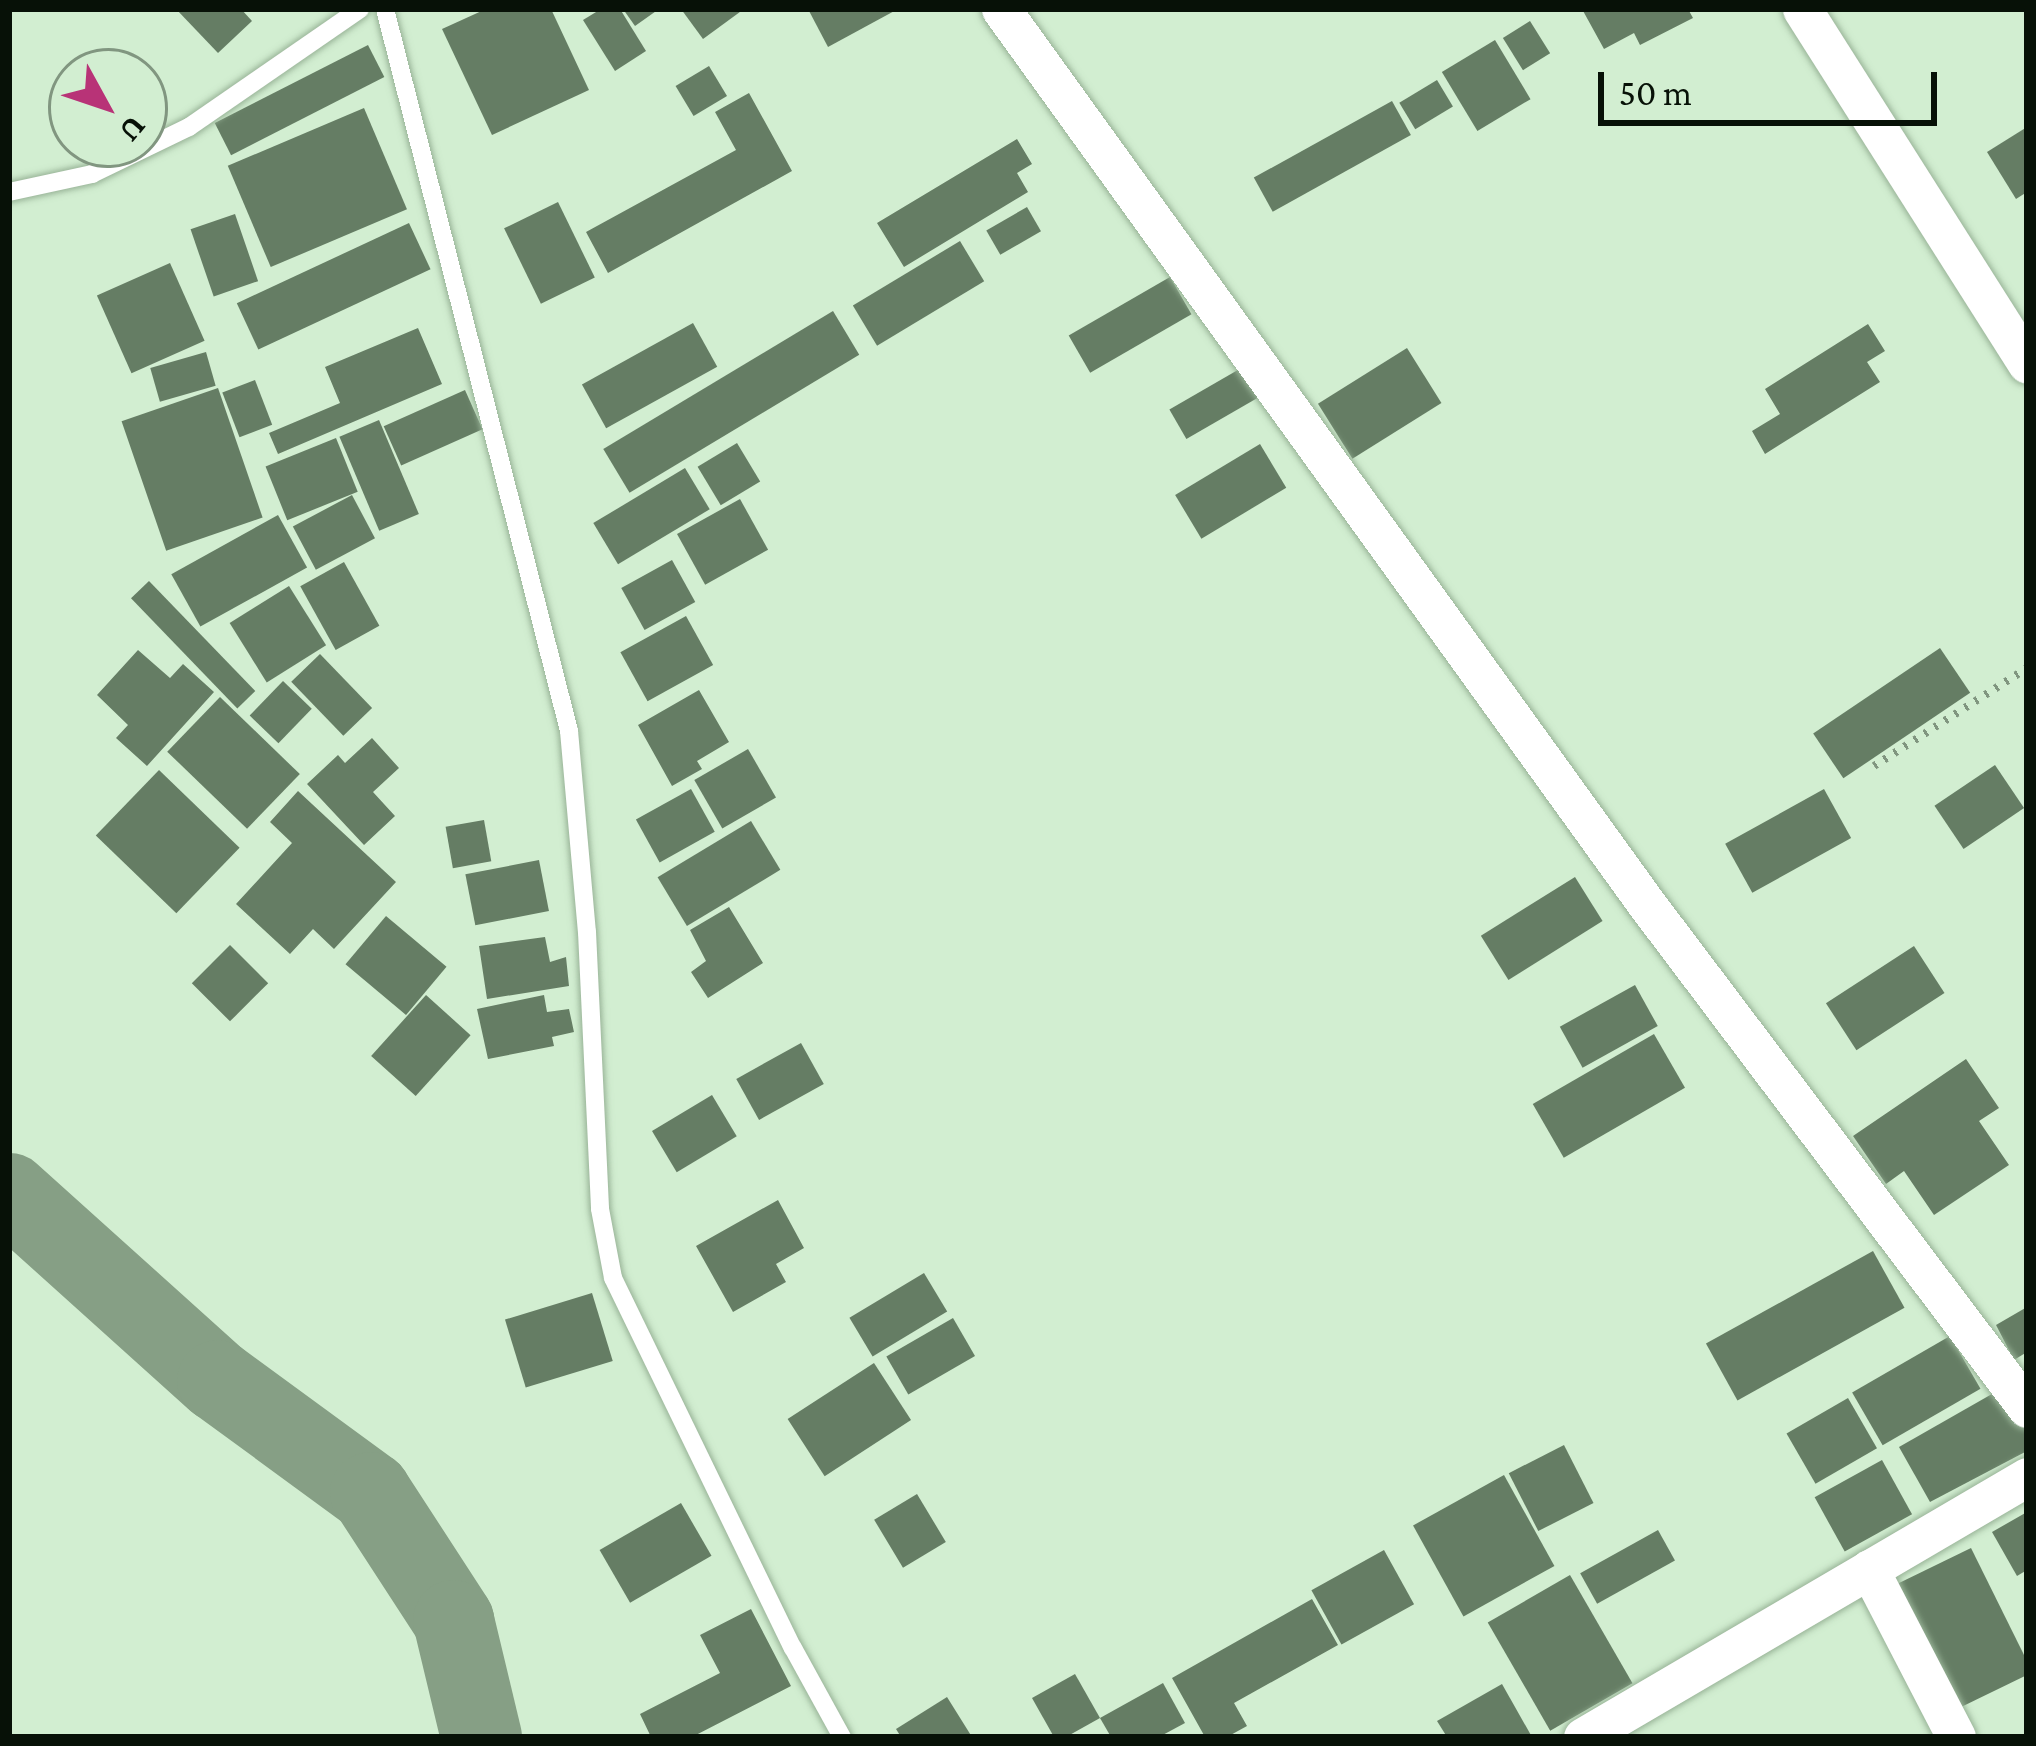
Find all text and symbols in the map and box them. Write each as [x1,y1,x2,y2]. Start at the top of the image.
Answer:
north arrow [48,48,168,168]
scale bar [1604,48,1943,122]
text: 50 m [1619,73,1692,113]
text: U [112,109,155,150]

